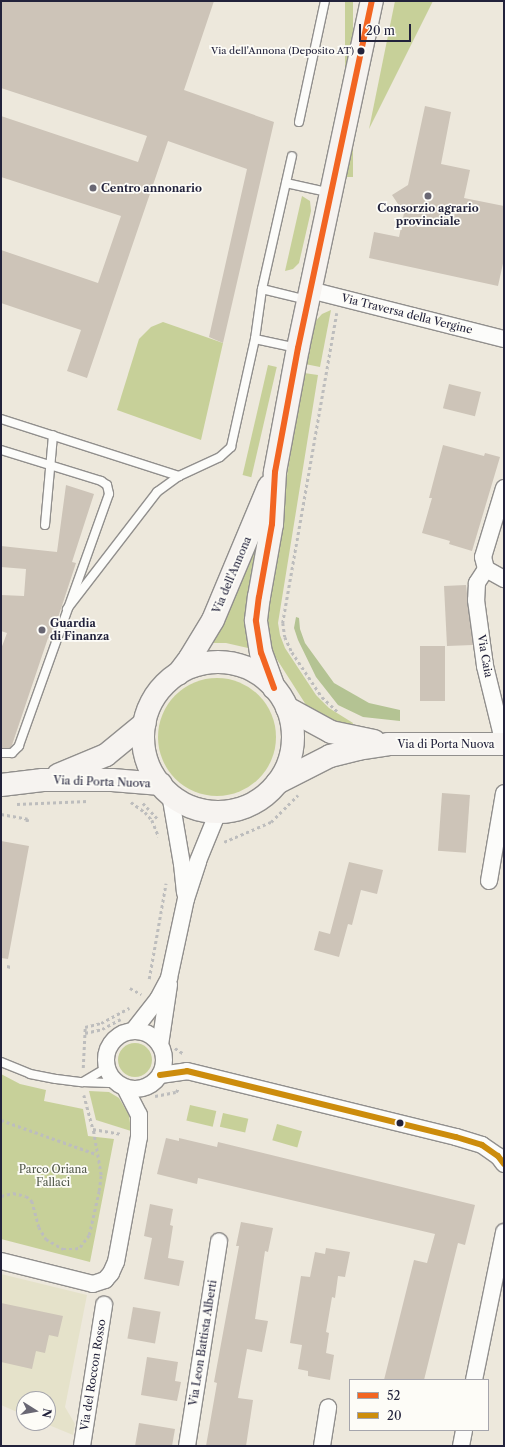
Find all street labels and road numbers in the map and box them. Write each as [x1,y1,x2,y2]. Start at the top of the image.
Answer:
street label: Via Traversa della Vergine [340,291,474,337]
street label: Via dell'Annona [210,534,254,616]
street label: Via Caia [475,633,495,679]
street label: Via di Porta Nuova [397,737,495,751]
street label: Via di Porta Nuova [53,774,151,790]
street label: Via Leon Battista Alberti [186,1279,220,1407]
street label: Via del Roccon Rosso [78,1318,108,1432]

